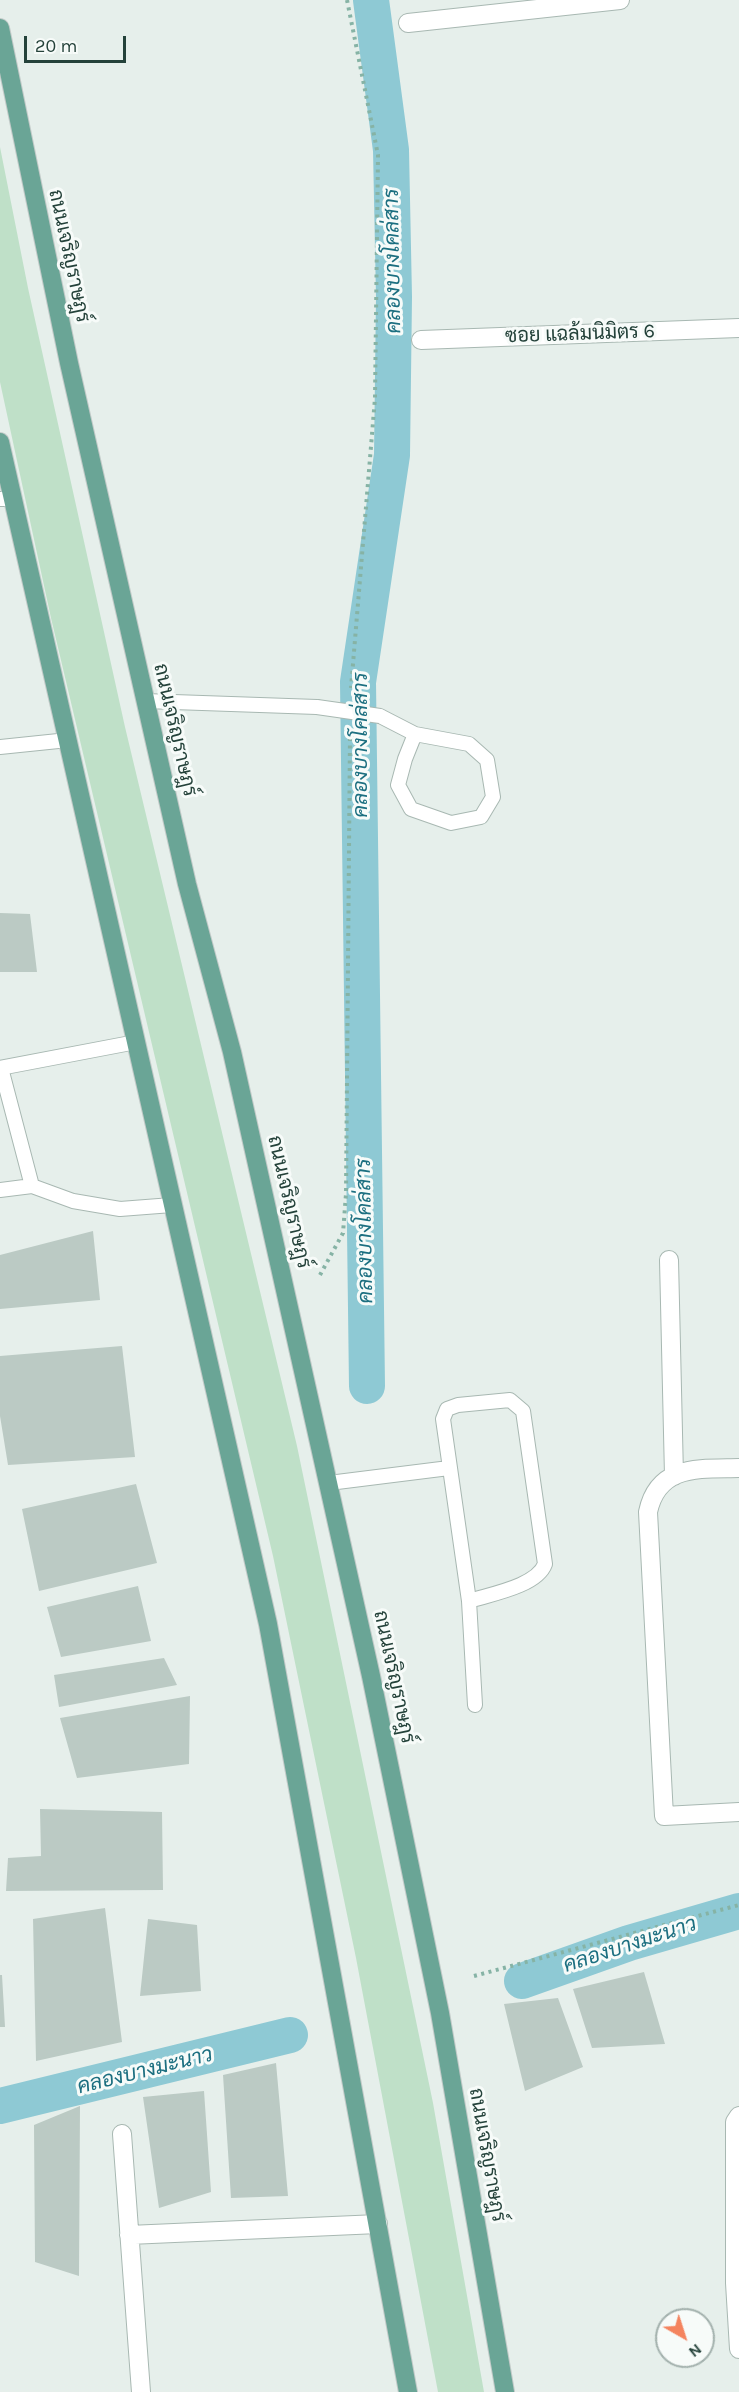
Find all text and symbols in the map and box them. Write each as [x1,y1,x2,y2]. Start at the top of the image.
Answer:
scale bar [27,24,129,62]
text: 20 m [35,35,77,57]
street label: ถนนเจริญราษฎร์ [43,187,95,325]
water label: คลองบางโคล่สาร [379,188,407,334]
street label: ซอย แฉล้มนิมิตร 6 [505,319,655,349]
street label: ถนนเจริญราษฎร์ [148,661,202,799]
water label: คลองบางโคล่สาร [348,672,374,818]
street label: ถนนเจริญราษฎร์ [262,1133,316,1271]
water label: คลองบางโคล่สาร [351,1158,379,1304]
street label: ถนนเจริญราษฎร์ [368,1608,420,1746]
water label: คลองบางมะนาว [560,1912,700,1978]
water label: คลองบางมะนาว [75,2042,215,2100]
street label: ถนนเจริญราษฎร์ [463,2086,511,2224]
north arrow [655,2308,715,2368]
text: N [685,2340,706,2362]

